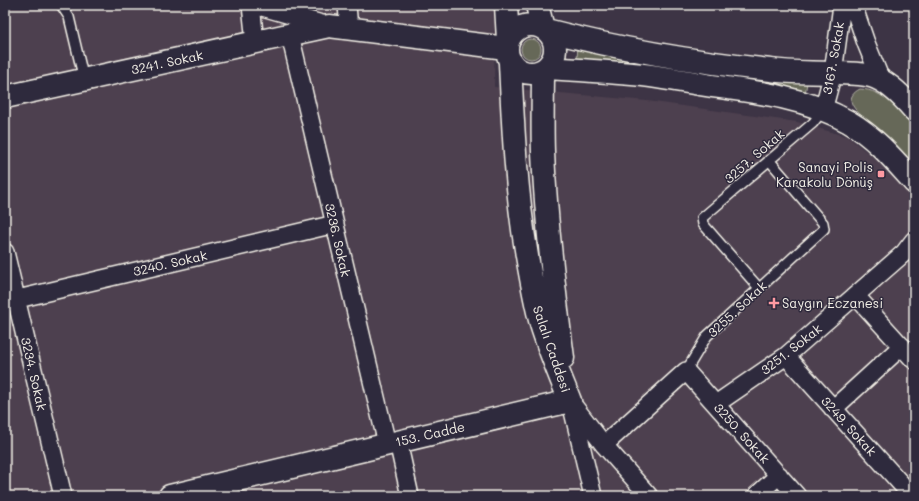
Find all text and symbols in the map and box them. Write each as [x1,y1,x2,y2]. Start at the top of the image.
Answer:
street label: 3167. Sokak [818,20,847,96]
street label: 3241. Sokak [129,46,205,77]
street label: 3257. Sokak [720,125,787,187]
place label: Sanayi Polis Karakolu Dönüş [776,158,873,190]
marker: Sanayi Polis Karakolu Dönüş [876,169,886,179]
street label: 3236. Sokak [322,201,355,279]
street label: 3240. Sokak [131,246,209,279]
street label: 3255. Sokak [703,277,770,340]
place label: Saygın Eczanesi [782,294,883,311]
marker: Saygın Eczanesi [769,298,779,308]
street label: Salalı Caddesi [530,303,575,394]
street label: 3251. Sokak [757,319,825,378]
street label: 3234. Sokak [18,335,51,412]
street label: 3249. Sokak [818,392,881,459]
street label: 3250. Sokak [711,399,774,466]
street label: 153. Cadde [393,417,466,450]

